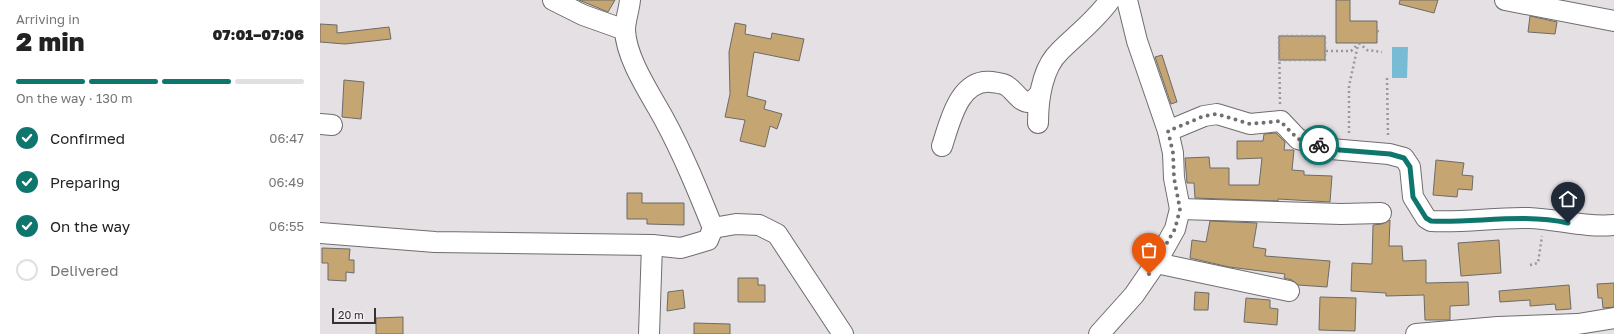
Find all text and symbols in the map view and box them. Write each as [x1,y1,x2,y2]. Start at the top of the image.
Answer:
text: Arriving in [16,11,80,27]
text: 07:01–07:06 [212,25,304,43]
text: 2 min [16,26,84,57]
text: On the way · 130 m [16,90,133,106]
courier [1299,125,1339,165]
icon: check [16,127,38,149]
text: Confirmed [50,129,125,147]
text: 06:47 [269,130,304,146]
icon: bike [1308,134,1330,156]
icon: check [16,171,38,193]
text: Preparing [50,173,120,191]
text: 06:49 [268,174,304,190]
pin [1551,182,1585,223]
icon: home [1557,188,1579,210]
icon: check [16,215,38,237]
text: On the way [50,217,130,235]
text: 06:55 [269,218,304,234]
pin [1132,233,1166,274]
icon: bag [1138,239,1160,261]
text: Delivered [50,261,118,279]
scale bar [332,306,376,325]
text: 20 m [338,308,364,321]

